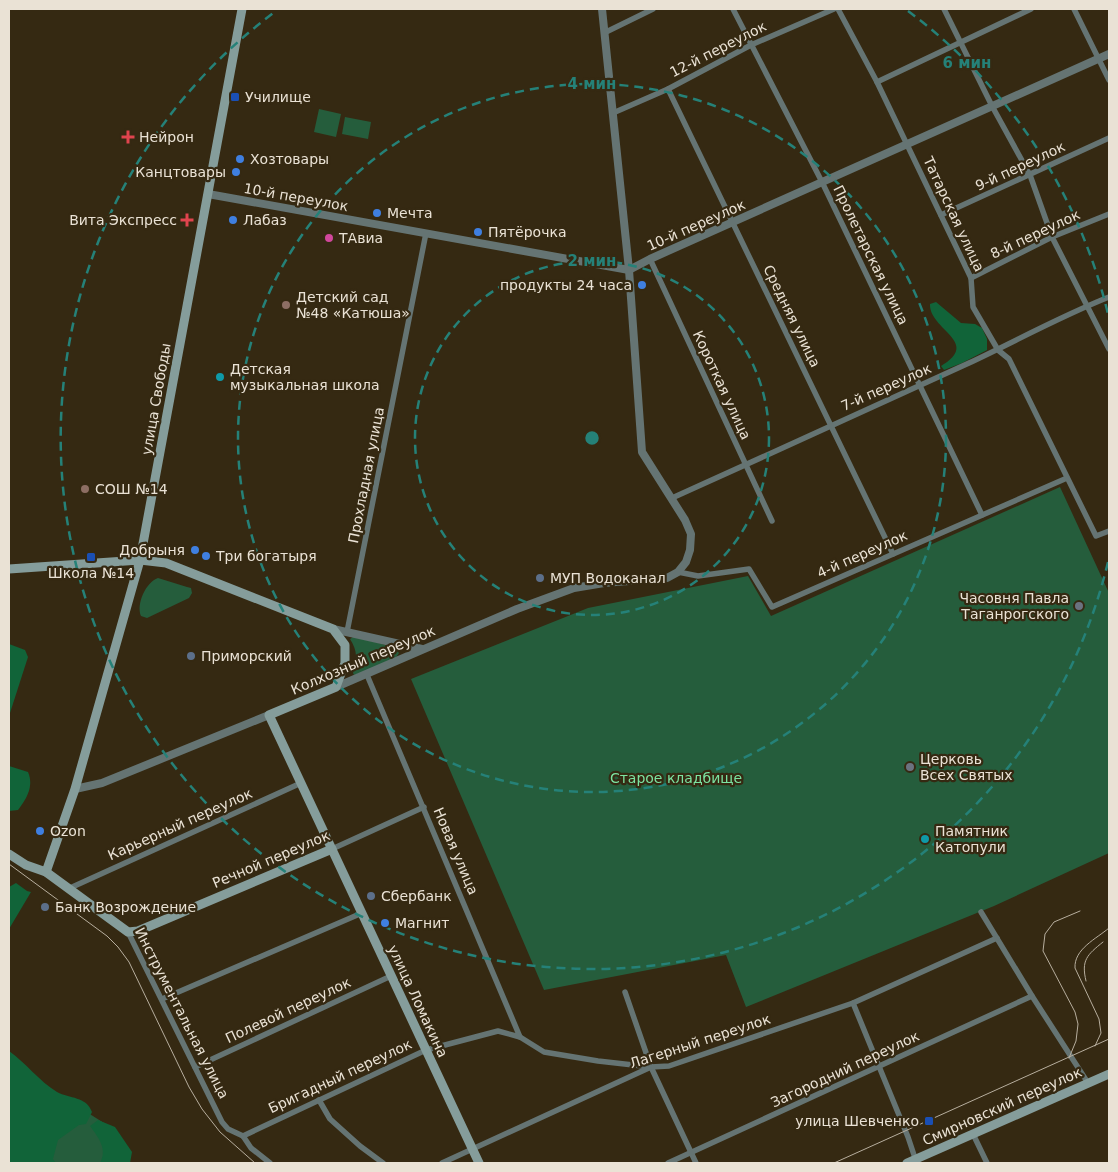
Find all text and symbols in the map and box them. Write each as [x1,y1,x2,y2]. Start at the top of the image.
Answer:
street label: 12-й переулок [667,18,769,80]
text: 6 мин [943,54,991,72]
text: 4 мин [568,75,616,93]
place label: Училище [245,89,311,105]
marker: Училище [229,91,241,103]
place label: Нейрон [139,129,194,145]
marker: Нейрон [121,130,135,144]
street label: 9-й переулок [973,138,1067,194]
place label: Хозтовары [250,151,329,167]
marker: Хозтовары [234,153,246,165]
street label: Татарская улица [920,153,988,274]
place label: Канцтовары [135,164,226,180]
marker: Канцтовары [230,166,242,178]
street label: 10-й переулок [242,180,350,214]
street label: Пролетарская улица [830,183,912,327]
street label: 10-й переулок [644,196,748,254]
place label: Мечта [387,205,433,221]
street label: 8-й переулок [988,206,1082,262]
marker: Мечта [371,207,383,219]
place label: Вита Экспресс [69,212,177,228]
place label: Лабаз [243,212,287,228]
marker: Вита Экспресс [181,214,193,226]
marker: Лабаз [227,214,239,226]
place label: Пятёрочка [488,224,566,240]
marker: Пятёрочка [472,226,484,238]
place label: ТАвиа [338,230,383,246]
marker: ТАвиа [323,232,335,244]
text: 2 мин [568,252,616,270]
street label: Средняя улица [760,262,824,370]
place label: продукты 24 часа [500,277,632,293]
marker: продукты 24 часа [636,279,648,291]
place label: Детский сад №48 «Катюша» [296,289,410,321]
marker: Детский сад №48 «Катюша» [280,299,292,311]
street label: Короткая улица [690,328,754,442]
street label: улица Свободы [138,342,174,456]
street label: 7-й переулок [838,360,934,414]
place label: Детская музыкальная школа [230,361,380,393]
marker: Детская музыкальная школа [214,371,226,383]
street label: Прохладная улица [345,405,387,545]
centre of rings [583,429,601,447]
place label: СОШ №14 [95,481,168,497]
marker: СОШ №14 [79,483,91,495]
street label: 4-й переулок [814,527,910,581]
place label: Добрыня [119,542,185,558]
marker: Добрыня [189,544,201,556]
place label: Три богатыря [215,548,317,564]
marker: Три богатыря [200,550,212,562]
marker: Школа №14 [85,551,97,563]
place label: Школа №14 [48,565,134,581]
place label: МУП Водоканал [550,570,666,586]
marker: МУП Водоканал [534,572,546,584]
place label: Часовня Павла Таганрогского [959,590,1069,622]
marker: Часовня Павла Таганрогского [1073,600,1085,612]
street label: Колхозный переулок [289,622,437,698]
place label: Приморский [201,648,292,664]
marker: Приморский [185,650,197,662]
place label: Церковь Всех Святых [920,751,1013,783]
marker: Церковь Всех Святых [904,761,916,773]
park label: Старое кладбище [610,770,742,786]
street label: Карьерный переулок [105,785,255,863]
street label: Новая улица [430,805,482,897]
place label: Ozon [50,823,86,839]
place label: Памятник Катопули [935,823,1008,855]
marker: Ozon [34,825,46,837]
street label: Речной переулок [210,827,332,891]
marker: Памятник Катопули [919,833,931,845]
place label: Сбербанк [381,888,452,904]
marker: Сбербанк [365,890,377,902]
place label: Банк Возрождение [55,899,196,915]
marker: Банк Возрождение [39,901,51,913]
place label: Магнит [395,915,449,931]
marker: Магнит [379,917,391,929]
street label: Инструментальная улица [132,925,232,1101]
street label: улица Ломакина [385,942,451,1060]
street label: Полевой переулок [223,974,353,1046]
street label: Лагерный переулок [628,1011,772,1071]
street label: Загородний переулок [768,1028,922,1110]
street label: Бригадный переулок [266,1036,414,1116]
street label: Смирновский переулок [920,1064,1084,1148]
place label: улица Шевченко [795,1113,919,1129]
marker: улица Шевченко [923,1115,935,1127]

